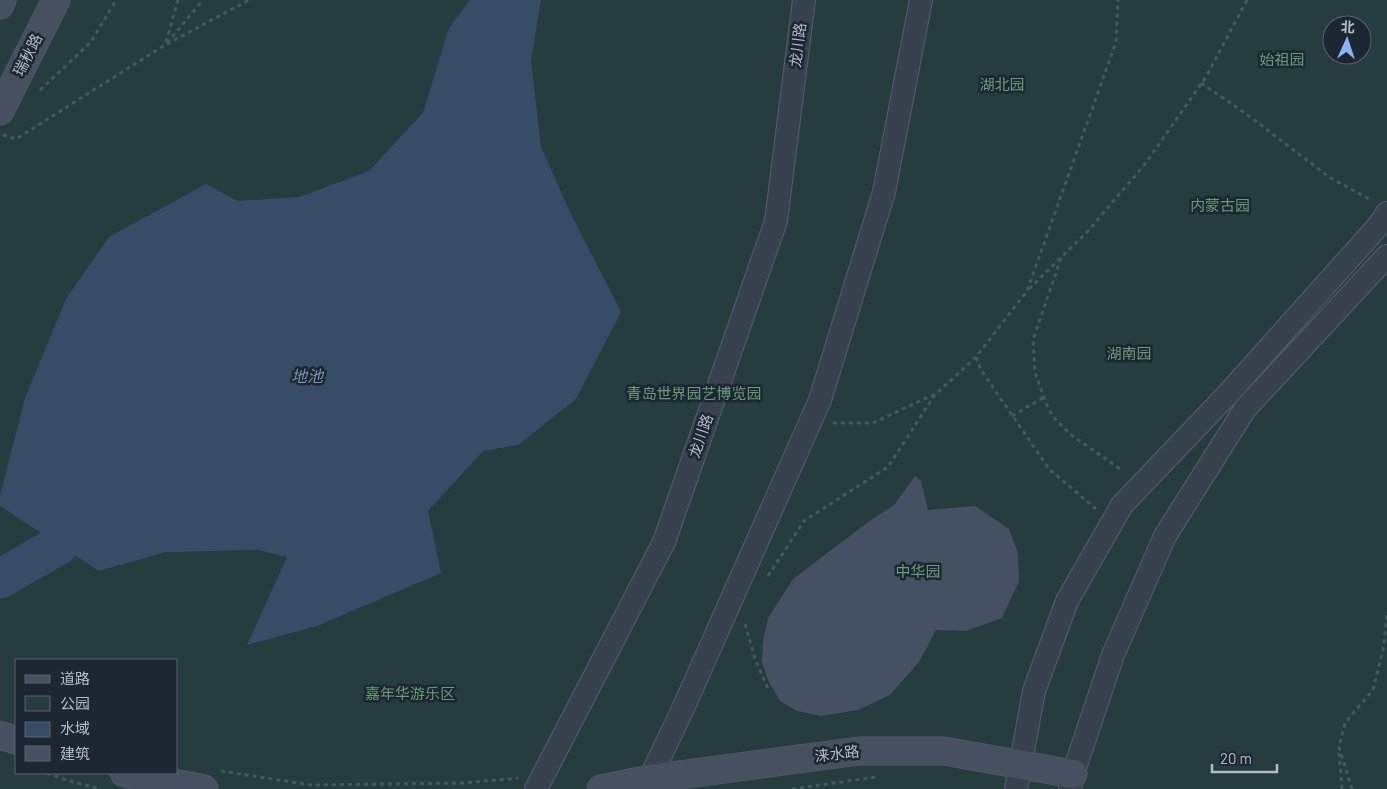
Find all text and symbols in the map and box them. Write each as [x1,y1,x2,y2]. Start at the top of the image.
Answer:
north arrow [1322,15,1372,65]
text: 北 [1340,18,1355,35]
street label: 龙川路 [785,21,809,68]
street label: 瑞秋路 [9,30,45,79]
park label: 始祖园 [1259,50,1305,68]
park label: 湖北园 [979,75,1025,93]
park label: 内蒙古园 [1190,196,1250,214]
park label: 湖南园 [1106,344,1152,362]
water label: 地池 [291,366,325,385]
park label: 青岛世界园艺博览园 [626,384,762,402]
street label: 龙川路 [684,411,716,460]
park label: 中华园 [895,562,941,580]
legend [15,659,178,774]
text: 道路 [60,669,90,687]
park label: 嘉年华游乐区 [365,684,455,702]
text: 公园 [60,694,90,712]
text: 水域 [60,719,90,737]
street label: 涞水路 [813,741,860,765]
scale bar [1212,742,1277,774]
text: 建筑 [60,744,90,762]
text: 20 m [1220,749,1252,767]

